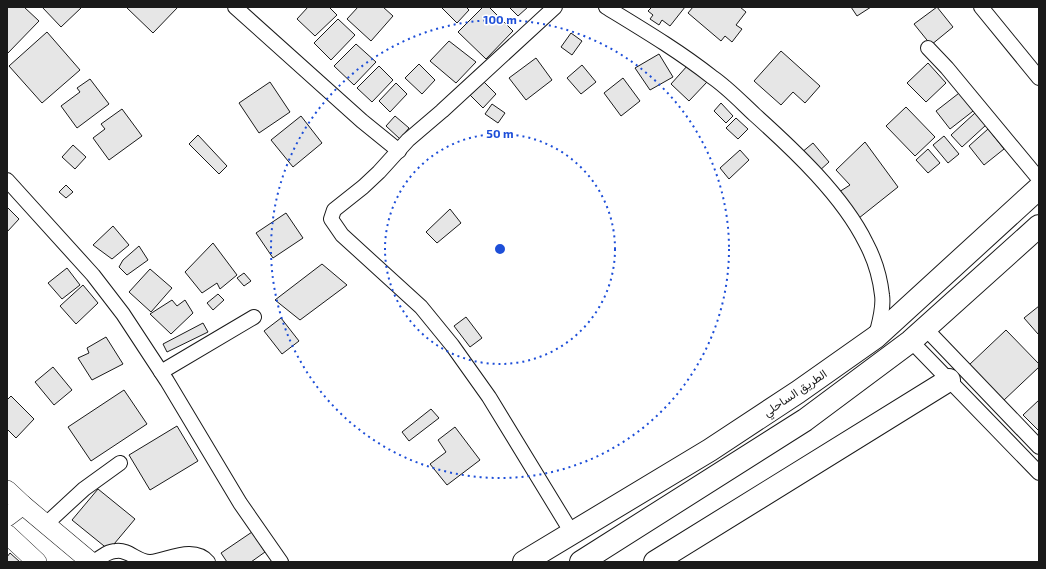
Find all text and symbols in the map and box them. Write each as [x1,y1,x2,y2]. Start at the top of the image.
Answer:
text: 100 m [483,12,517,26]
text: 50 m [486,126,514,140]
centre of rings [493,242,507,256]
street label: الطريق الساحلي [760,366,831,422]

